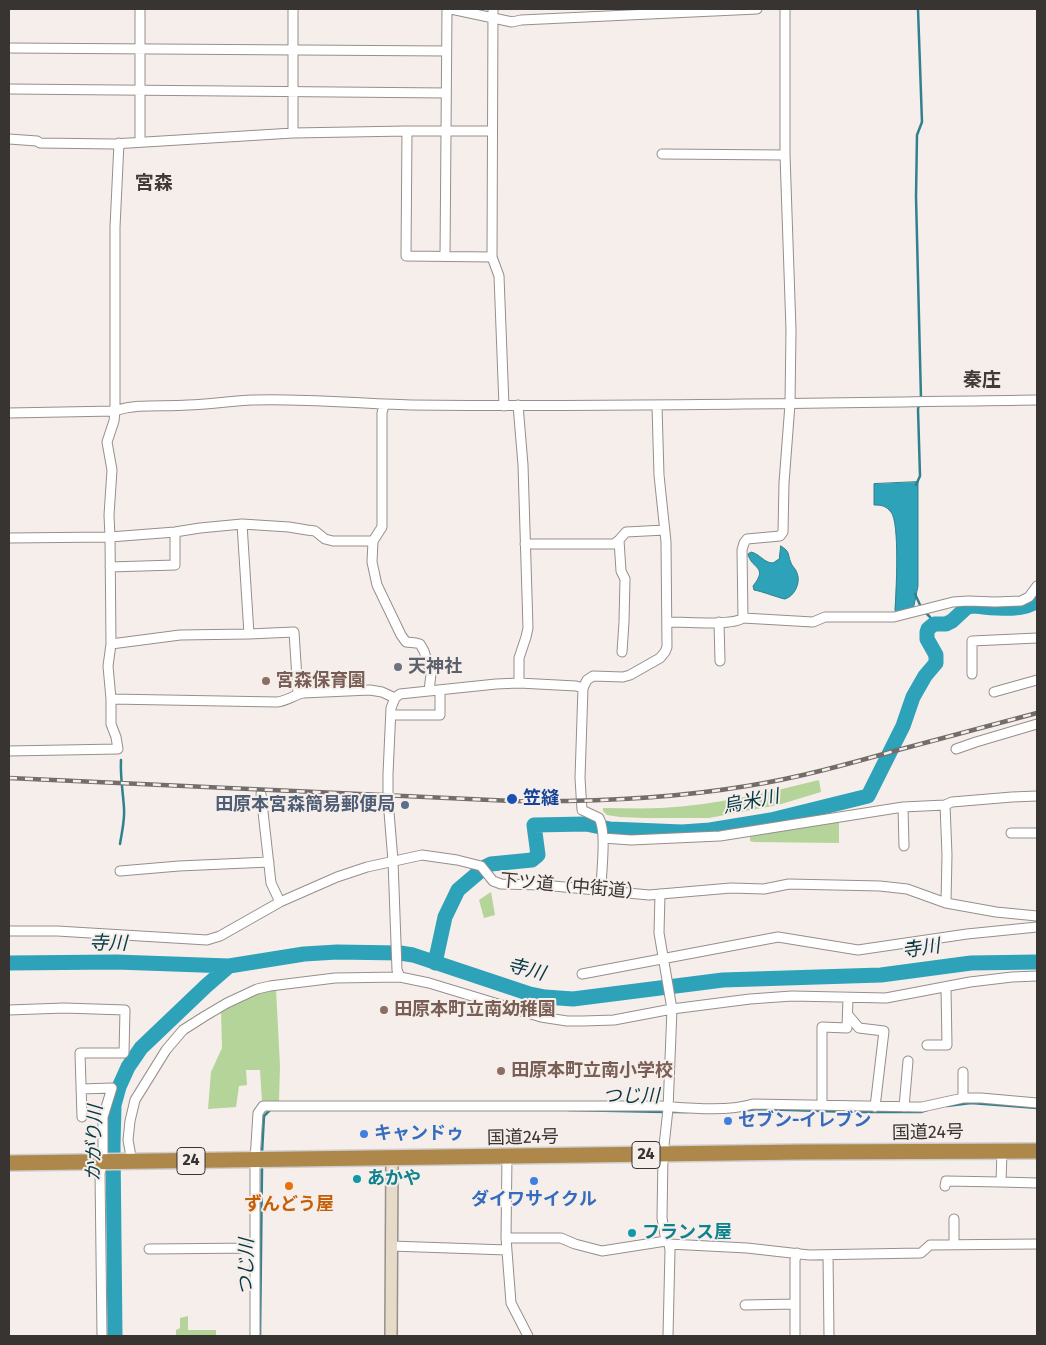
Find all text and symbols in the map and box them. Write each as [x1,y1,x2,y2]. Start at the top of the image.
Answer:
district label: 宮森 [135,173,173,195]
district label: 秦庄 [963,370,1001,392]
place label: 天神社 [408,656,462,678]
marker: 天神社 [392,661,404,673]
place label: 宮森保育園 [276,670,366,692]
marker: 宮森保育園 [260,675,272,687]
water label: 烏米川 [721,785,781,819]
place label: 笠縫 [523,788,559,810]
marker: 笠縫 [505,792,519,806]
place label: 田原本宮森簡易郵便局 [215,794,395,816]
marker: 田原本宮森簡易郵便局 [399,799,411,811]
street label: 下ツ道（中街道） [499,870,645,904]
water label: 寺川 [89,932,127,956]
water label: 寺川 [901,935,941,963]
water label: 寺川 [505,954,547,986]
place label: 田原本町立南幼稚園 [394,999,556,1021]
marker: 田原本町立南幼稚園 [378,1004,390,1016]
place label: 田原本町立南小学校 [511,1060,673,1082]
marker: 田原本町立南小学校 [495,1065,507,1077]
water label: つじ川 [603,1086,659,1108]
water label: かがり川 [82,1105,108,1181]
place label: セブン-イレブン [738,1110,871,1132]
marker: セブン-イレブン [722,1115,734,1127]
street label: 国道24号 [892,1122,964,1144]
place label: キャンドゥ [374,1123,464,1145]
street label: 国道24号 [487,1127,559,1149]
marker: キャンドゥ [358,1128,370,1140]
road number: 24 [632,1142,660,1168]
road number: 24 [177,1148,205,1174]
place label: あかや [367,1168,421,1190]
marker: あかや [351,1173,363,1185]
marker: ダイワサイクル [528,1175,540,1187]
marker: ずんどう屋 [283,1180,295,1192]
place label: ダイワサイクル [471,1189,597,1211]
place label: ずんどう屋 [244,1194,334,1216]
place label: フランス屋 [642,1222,732,1244]
marker: フランス屋 [626,1227,638,1239]
water label: つじ川 [235,1238,259,1296]

